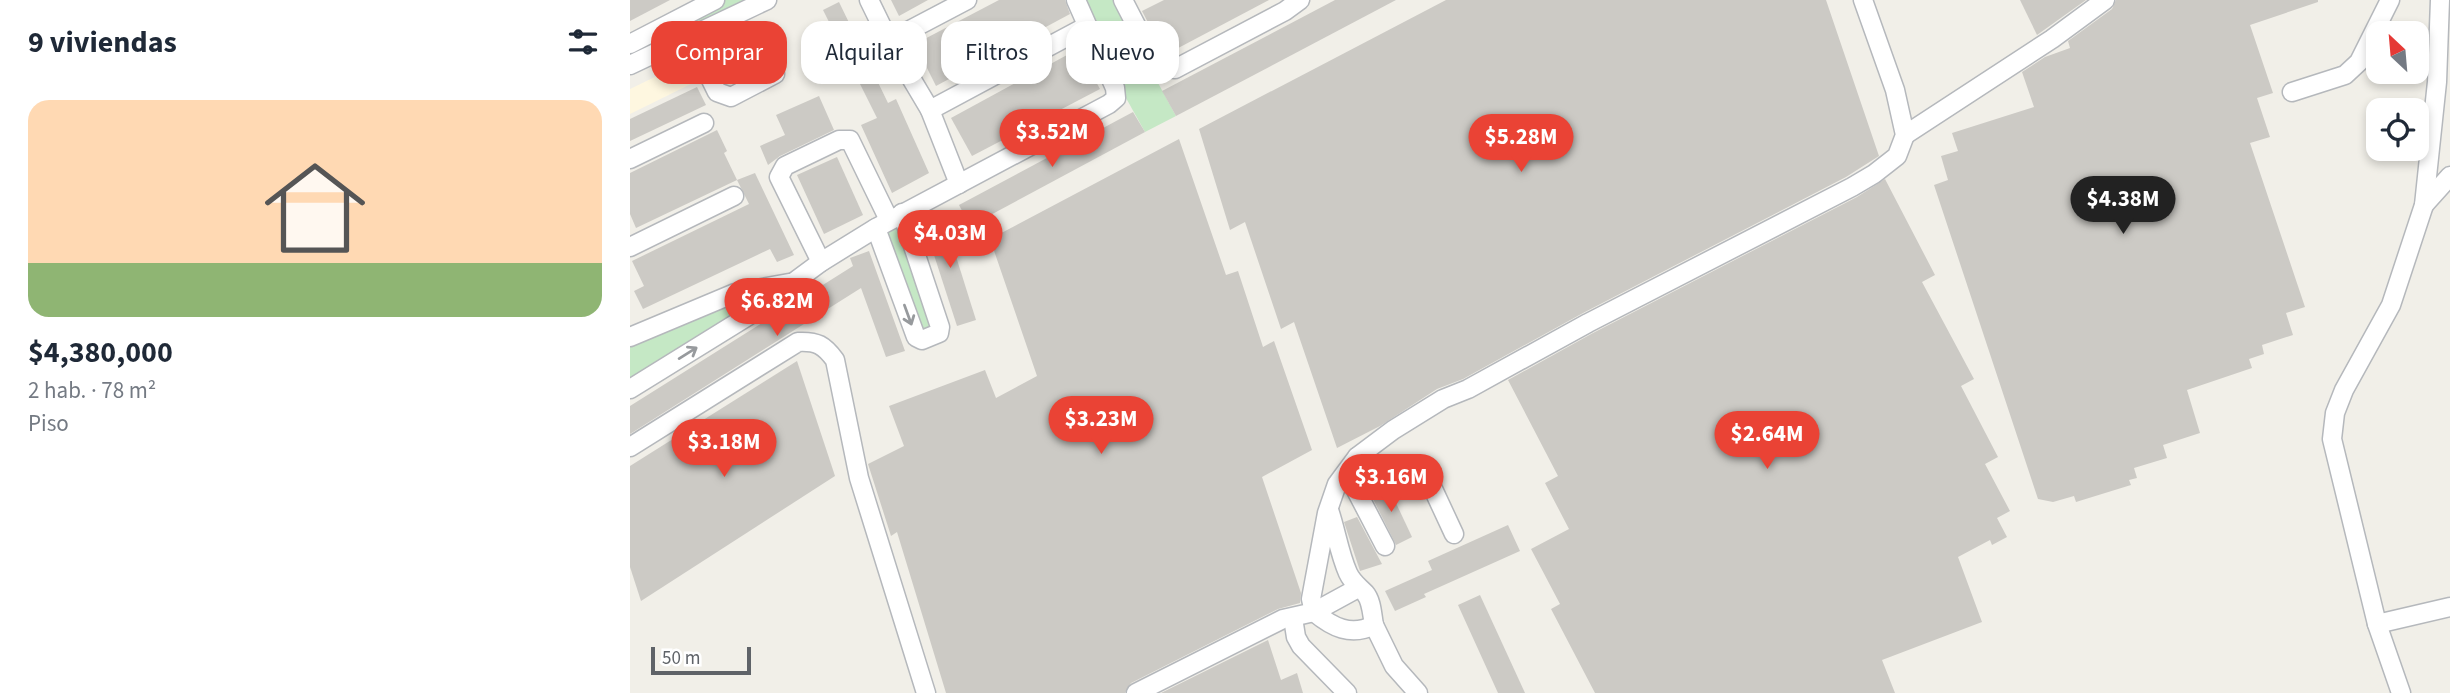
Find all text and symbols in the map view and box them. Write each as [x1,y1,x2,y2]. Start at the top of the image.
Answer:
text: 9 viviendas [28,21,177,64]
chip: Comprar [651,21,787,84]
chip: Alquilar [801,21,927,84]
chip: Filtros [941,21,1052,84]
chip: Nuevo [1066,21,1179,84]
north arrow [2366,21,2429,84]
map controls [2366,21,2429,161]
icon: filters [564,23,602,61]
button: locate [2366,98,2429,161]
pin: $3.52M [995,110,1109,169]
pin: $5.28M [1464,114,1578,174]
text: $3.52M [1015,115,1089,148]
text: $5.28M [1484,120,1558,153]
icon: home [252,145,378,271]
pin: $4.38M [2066,176,2180,236]
text: $4.38M [2086,182,2160,215]
pin: $4.03M [893,210,1007,270]
text: $4.03M [913,216,987,249]
pin: $6.82M [720,278,834,338]
text: $6.82M [740,284,814,317]
one-way arrow [903,303,915,325]
text: $4,380,000 [28,331,173,374]
one-way arrow [677,345,697,359]
text: 2 hab. · 78 m² [28,374,156,407]
pin: $3.23M [1044,396,1158,456]
text: $3.23M [1064,402,1138,435]
text: Piso [28,407,69,440]
pin: $2.64M [1710,412,1824,471]
text: $2.64M [1730,417,1804,450]
pin: $3.18M [667,420,781,479]
text: $3.18M [687,425,761,458]
pin: $3.16M [1334,454,1448,514]
text: $3.16M [1354,460,1428,493]
scale bar [651,644,751,676]
text: 50 m [662,645,700,672]

